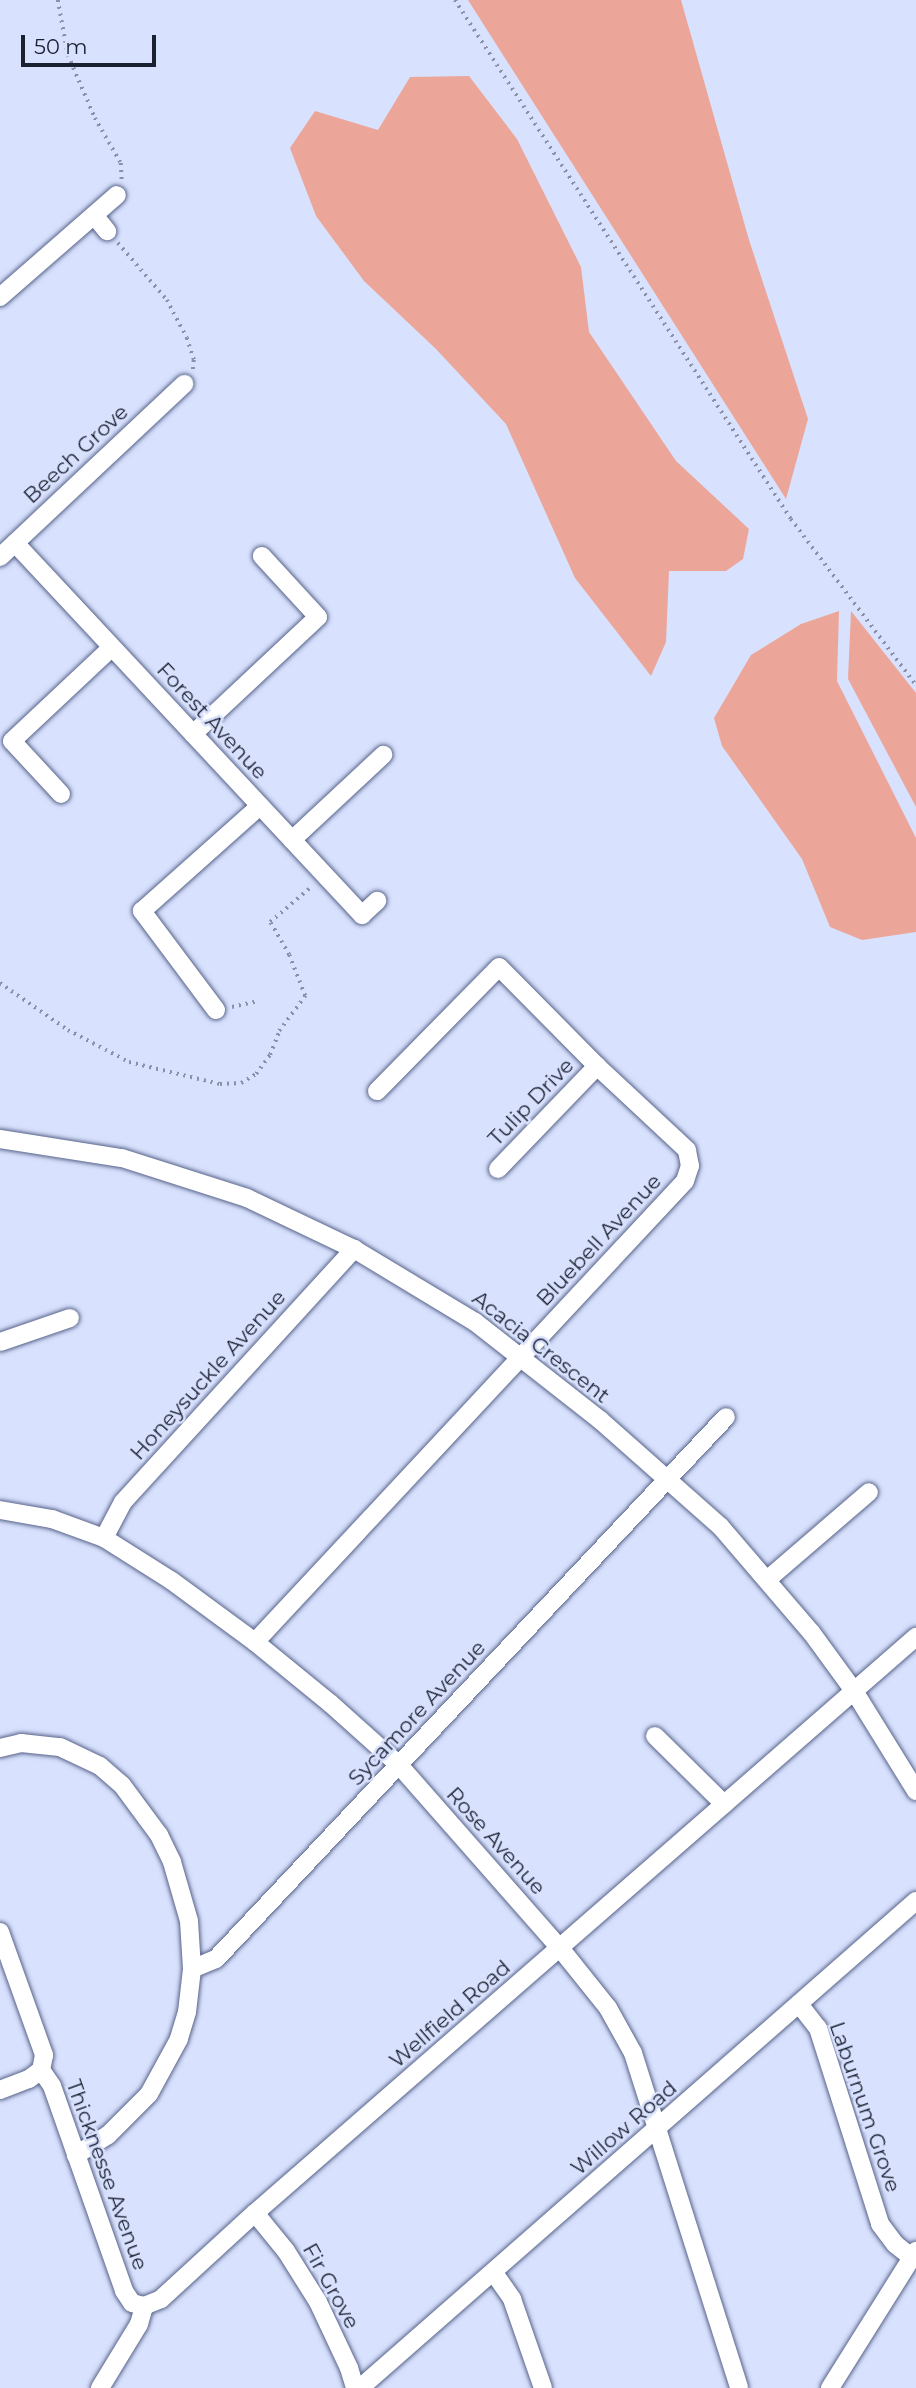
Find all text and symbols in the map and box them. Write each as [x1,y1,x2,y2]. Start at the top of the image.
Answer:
scale bar [24,21,159,65]
text: 50 m [34,34,88,59]
street label: Beech Grove [19,399,133,509]
street label: Forest Avenue [151,657,273,785]
street label: Tulip Drive [483,1053,579,1151]
street label: Bluebell Avenue [531,1169,667,1311]
street label: Honeysuckle Avenue [125,1285,291,1465]
street label: Acacia Crescent [467,1286,615,1408]
street label: Sycamore Avenue [343,1635,491,1791]
street label: Rose Avenue [441,1782,551,1900]
street label: Wellfield Road [384,1955,516,2073]
street label: Laburnum Grove [824,2019,906,2195]
street label: Willow Road [566,2075,682,2181]
street label: Thicknesse Avenue [61,2076,153,2274]
street label: Fir Grove [297,2239,365,2333]

